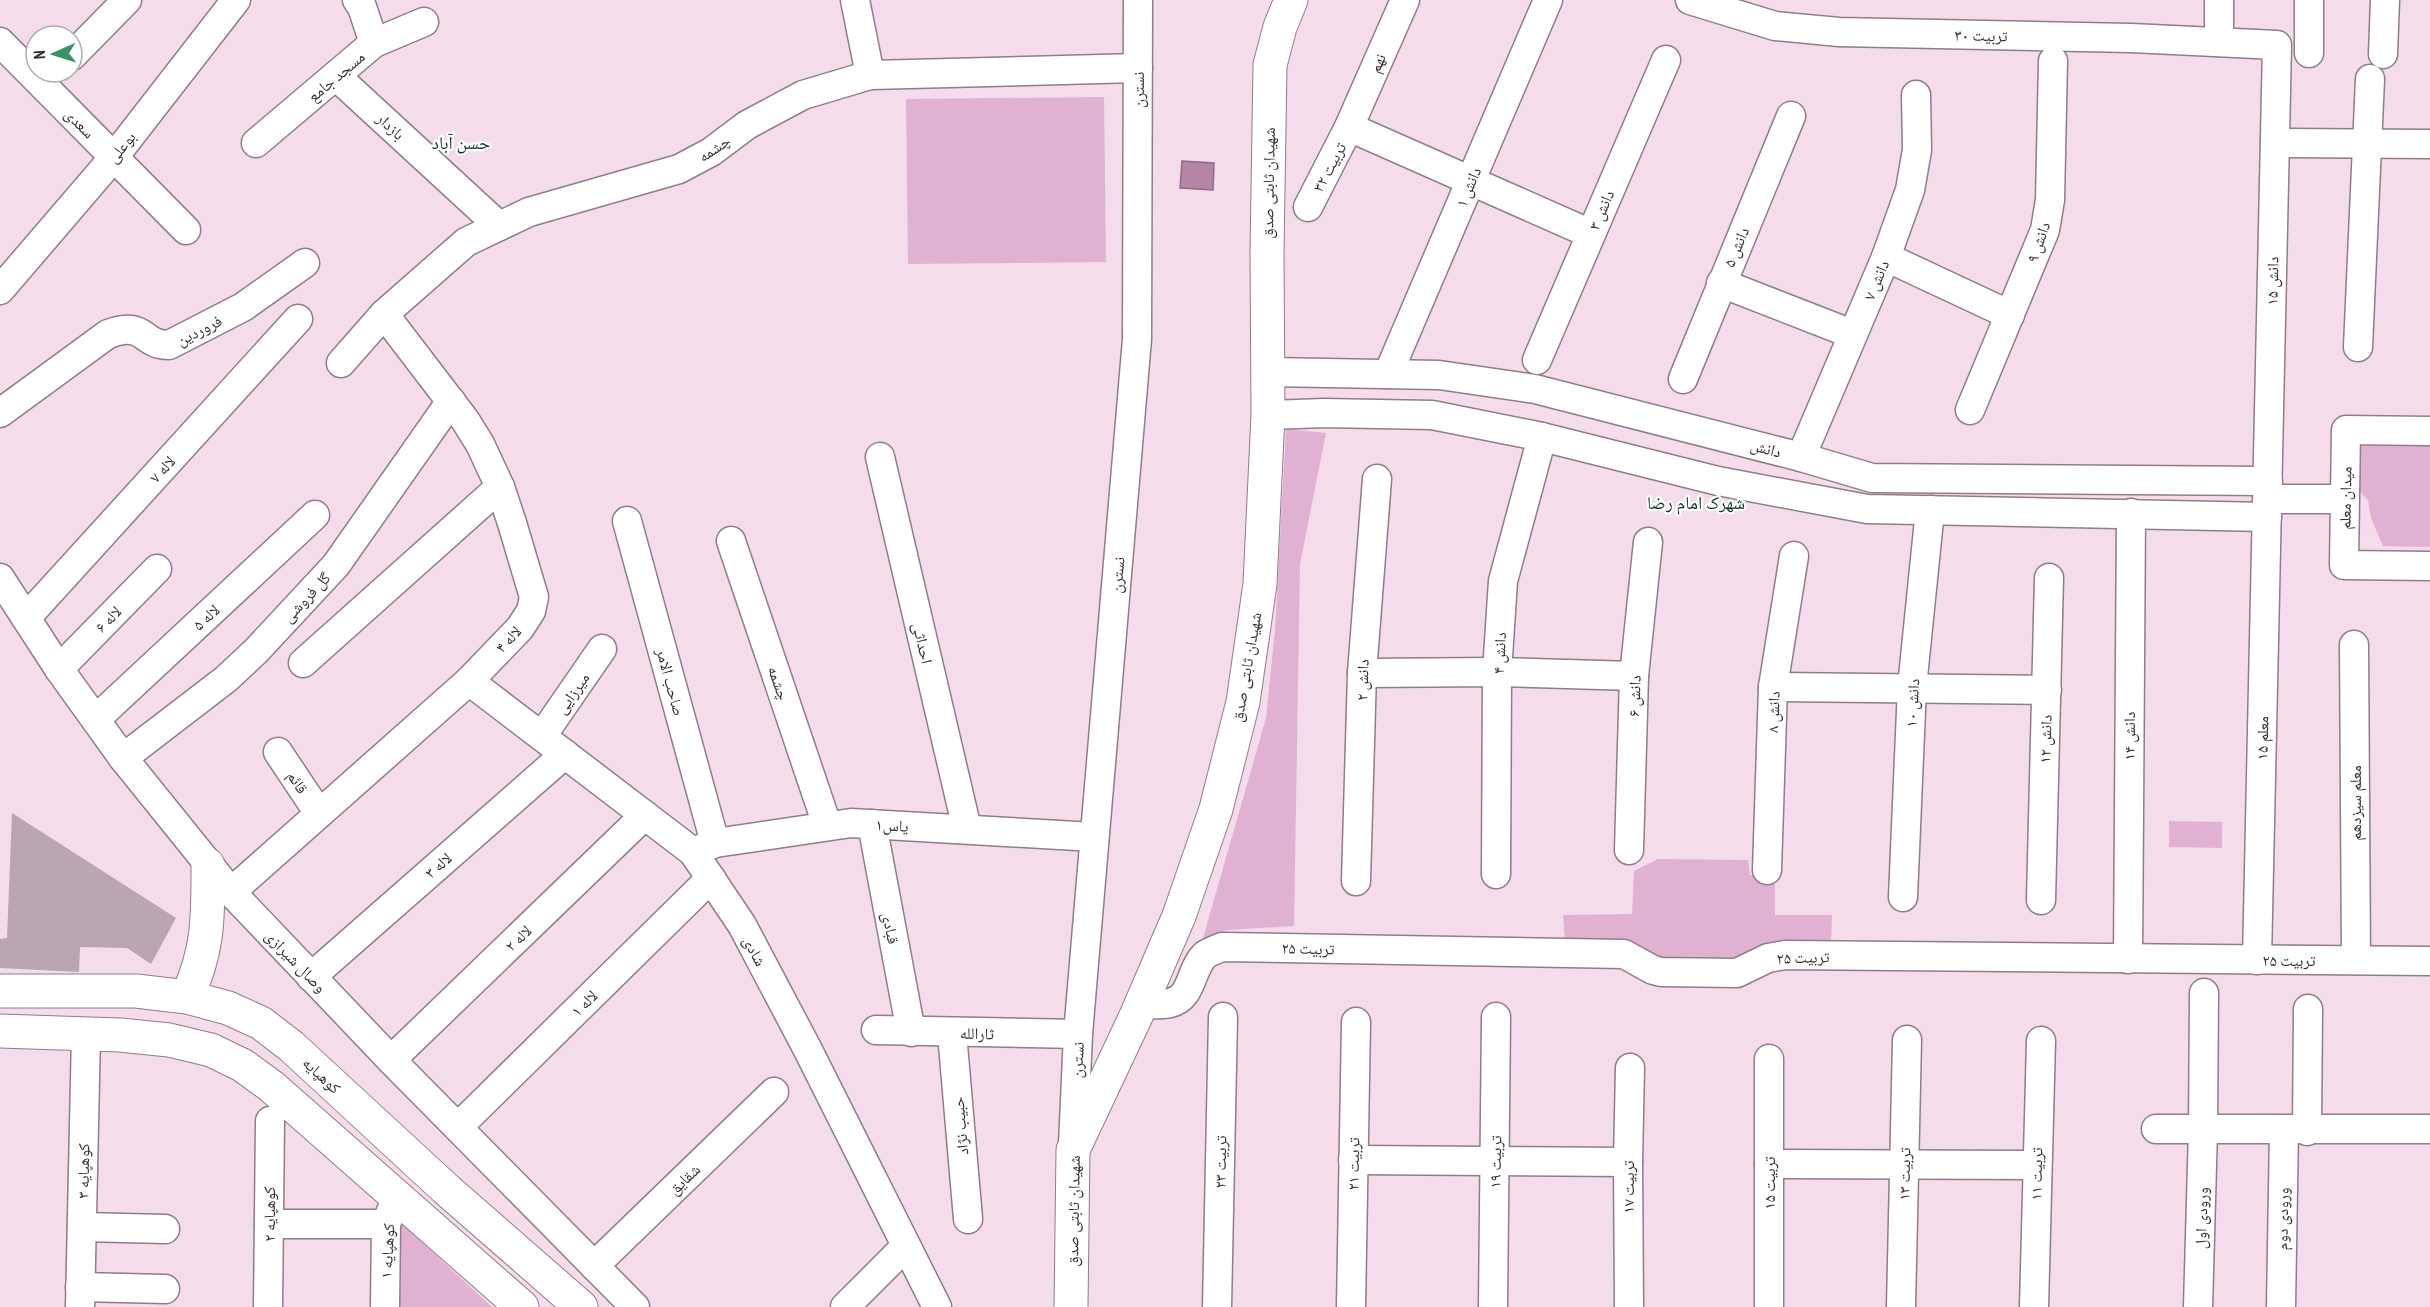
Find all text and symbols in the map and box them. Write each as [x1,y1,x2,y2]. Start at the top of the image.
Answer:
north arrow [24,24,84,84]
street label: تربیت ۳۰ [1954,25,2008,45]
street label: مسجد جامع [303,46,369,107]
text: N [29,50,49,60]
street label: نهم [1364,50,1391,76]
street label: نسترن [1128,72,1149,108]
street label: سعدی [60,104,99,143]
street label: بازدار [372,107,409,144]
street label: بوعلی [102,127,141,167]
street label: شهیدان ثابتی صدق [1257,127,1280,239]
street label: چشمه [694,130,734,166]
district label: حسن آباد [432,131,490,154]
street label: تربیت ۳۲ [1308,139,1350,195]
street label: دانش ۱ [1451,164,1486,210]
street label: دانش ۳ [1584,187,1619,233]
street label: دانش ۹ [2022,219,2055,265]
street label: دانش ۵ [1719,224,1754,270]
street label: دانش ۱۵ [2262,256,2283,306]
street label: دانش ۷ [1859,257,1894,303]
street label: فروردین [173,310,226,351]
street label: دانش [1748,434,1784,463]
street label: لاله ۷ [145,451,179,487]
street label: میدان معلم [2334,466,2357,530]
district label: شهرک امام رضا [1647,491,1745,515]
street label: نسترن [1105,556,1130,594]
street label: گل فروشی [278,567,335,627]
street label: لاله ۵ [188,600,224,634]
street label: لاله ۶ [91,601,125,637]
street label: شهیدان ثابتی صدق [1227,611,1266,724]
street label: احداثی [908,620,937,666]
street label: لاله ۴ [491,621,525,657]
street label: دانش ۴ [1488,632,1511,674]
street label: صاحب الامر [652,645,690,718]
street label: دانش ۲ [1351,659,1374,701]
street label: چشمه [764,663,794,703]
street label: میرزایی [551,668,594,718]
street label: دانش ۶ [1623,675,1646,717]
street label: دانش ۱۰ [1901,678,1924,728]
street label: دانش ۸ [1762,691,1785,733]
street label: دانش ۱۴ [2119,712,2140,760]
street label: دانش ۱۲ [2034,714,2057,764]
street label: معلم ۱۵ [2252,716,2273,760]
street label: معلم سیزدهم [2345,765,2366,841]
street label: قائم [282,767,313,798]
street label: یاس۱ [875,814,909,837]
street label: لاله ۳ [420,848,456,882]
street label: قبادی [877,910,904,946]
street label: لاله ۲ [500,921,536,955]
street label: وصال شیرازی [260,925,331,997]
street label: شادی [738,933,771,970]
street label: تربیت ۲۵ [1281,938,1335,958]
street label: تربیت ۲۵ [1776,946,1830,968]
street label: تربیت ۲۵ [2263,950,2316,970]
street label: لاله ۱ [566,985,602,1021]
street label: ثارالله [960,1023,995,1043]
street label: نسترن [1066,1041,1089,1079]
street label: کوهپایه [299,1052,345,1098]
street label: حبیب نژاد [947,1096,973,1156]
street label: تربیت ۲۳ [1210,1135,1230,1189]
street label: تربیت ۱۹ [1485,1135,1505,1189]
street label: تربیت ۲۱ [1343,1137,1363,1191]
street label: کوهپایه ۳ [73,1143,94,1199]
street label: تربیت ۱۳ [1894,1147,1914,1201]
street label: تربیت ۱۱ [2026,1147,2046,1201]
street label: شهیدان ثابتی صدق [1062,1155,1085,1267]
street label: تربیت ۱۵ [1759,1156,1779,1209]
street label: شقایق [664,1159,705,1200]
street label: تربیت ۱۷ [1618,1160,1638,1213]
street label: کوهپایه ۲ [259,1186,279,1242]
street label: ورودی اول [2190,1187,2213,1249]
street label: ورودی دوم [2271,1187,2294,1251]
street label: کوهپایه ۱ [376,1222,399,1279]

